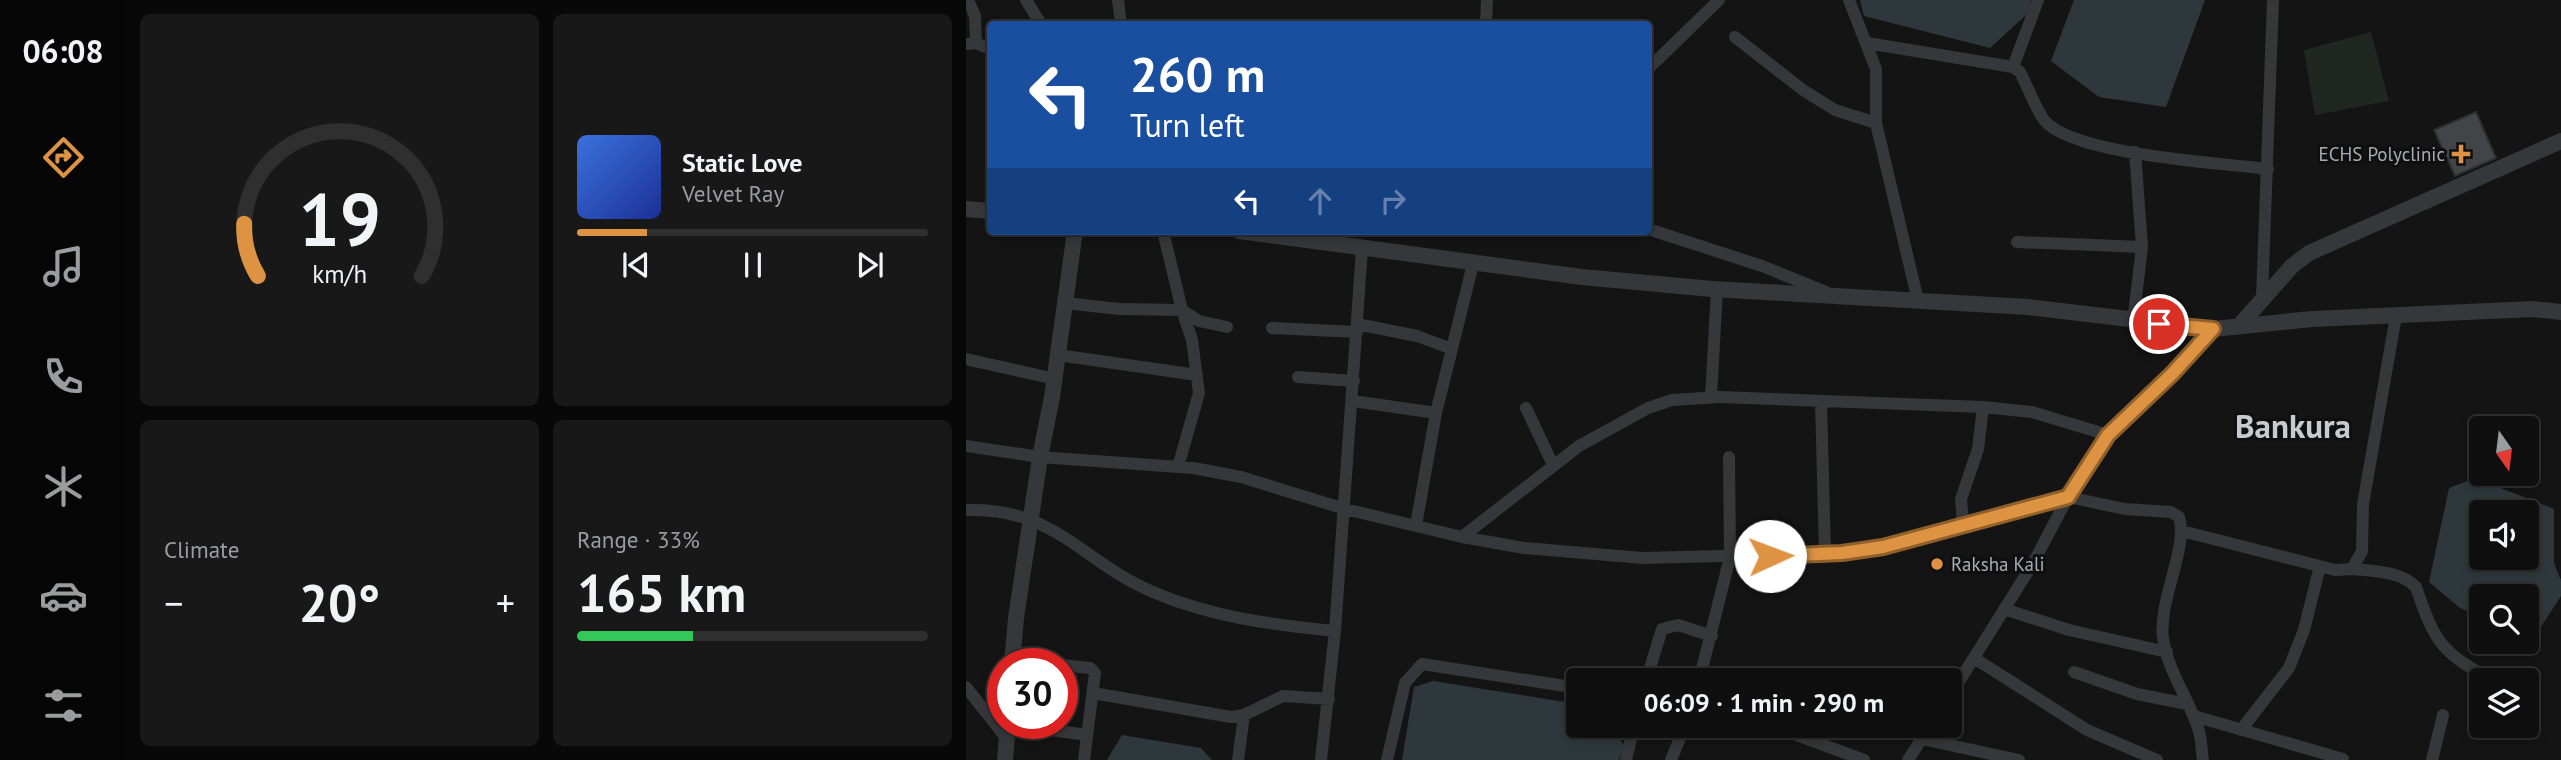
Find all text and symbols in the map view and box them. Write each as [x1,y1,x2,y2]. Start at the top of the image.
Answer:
text: 06:08 [22,30,104,72]
text: 260 m [1130,42,1265,106]
icon: left [1015,49,1106,140]
text: Turn left [1130,104,1245,146]
icon: directions [39,133,88,182]
place label: ECHS Polyclinic [2318,142,2445,166]
marker: ECHS Polyclinic [2451,144,2471,164]
text: Static Love [682,146,803,179]
text: 19 [298,172,381,266]
text: Velvet Ray [682,179,784,208]
icon: left [1228,182,1266,220]
icon: ahead [1301,182,1339,220]
icon: right [1374,182,1412,220]
icon: music [39,242,88,291]
icon: previous [617,246,655,284]
icon: pause [734,246,772,284]
icon: next [851,246,889,284]
text: km/h [312,258,367,290]
pin [2129,294,2189,354]
icon: arrive [2140,305,2178,343]
icon: phone [39,352,88,401]
district label: Bankura [2235,404,2351,447]
north arrow [2469,416,2539,486]
map controls [2469,416,2539,738]
icon: climate [39,462,88,511]
button: sound [2469,500,2539,570]
position arrow [1733,519,1807,593]
text: Range · 33% [577,525,700,554]
text: Climate [164,535,239,564]
place label: Raksha Kali [1951,552,2045,576]
marker: Raksha Kali [1929,556,1945,572]
text: 165 km [577,559,746,626]
text: 20° [299,569,380,636]
icon: car [39,571,88,620]
text: − [164,578,183,627]
text: + [496,578,515,627]
button: search [2469,584,2539,654]
speed limit sign: 30 [987,648,1078,739]
button: layers [2469,668,2539,738]
icon: filters [39,681,88,730]
text: 06:09 · 1 min · 290 m [1644,686,1884,719]

